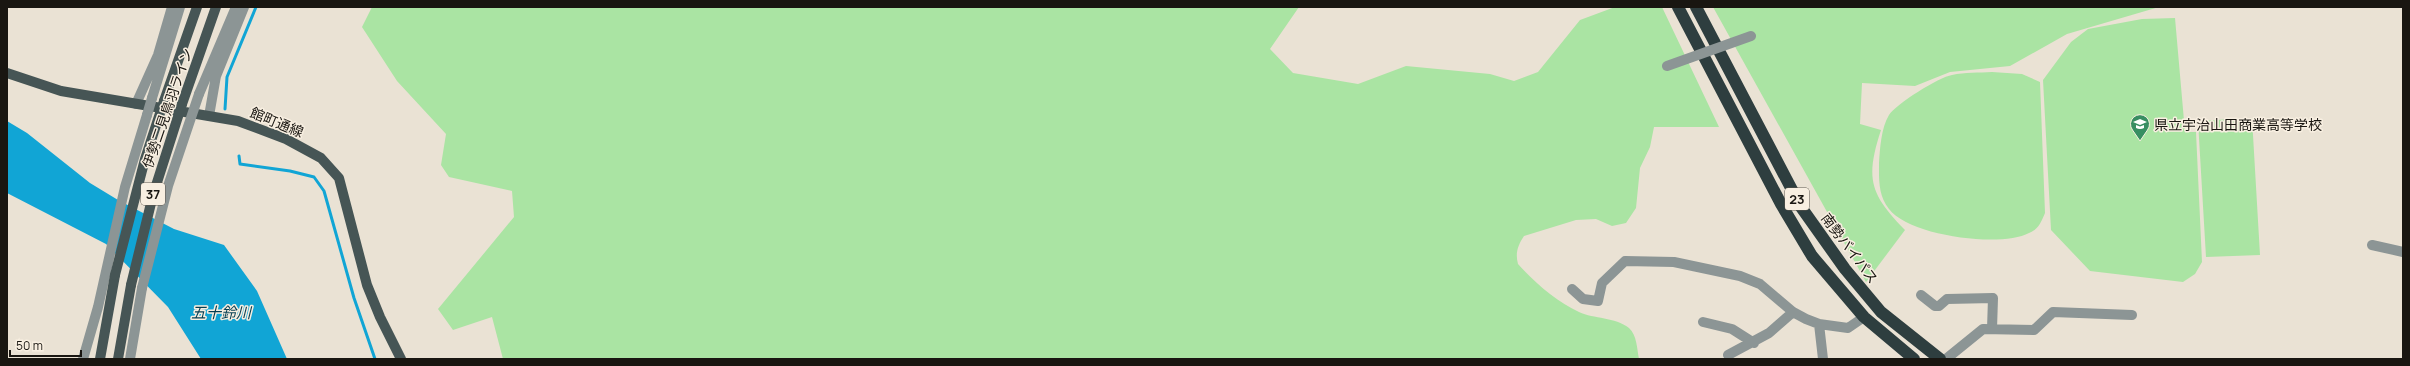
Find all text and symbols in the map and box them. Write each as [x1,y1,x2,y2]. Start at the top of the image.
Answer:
street label: 伊勢二見鳥羽ライン [138,45,196,171]
street label: 館町通線 [247,103,307,141]
school or university icon: 県立宇治山田商業高等学校 [2129,113,2151,141]
place label: 県立宇治山田商業高等学校 [2154,115,2322,134]
road number: 37 [141,183,165,205]
road number: 23 [1785,188,1809,210]
street label: 南勢バイパス [1817,209,1883,287]
water label: 五十鈴川 [191,302,253,323]
scale bar [10,332,81,358]
text: 50 m [16,337,43,354]

